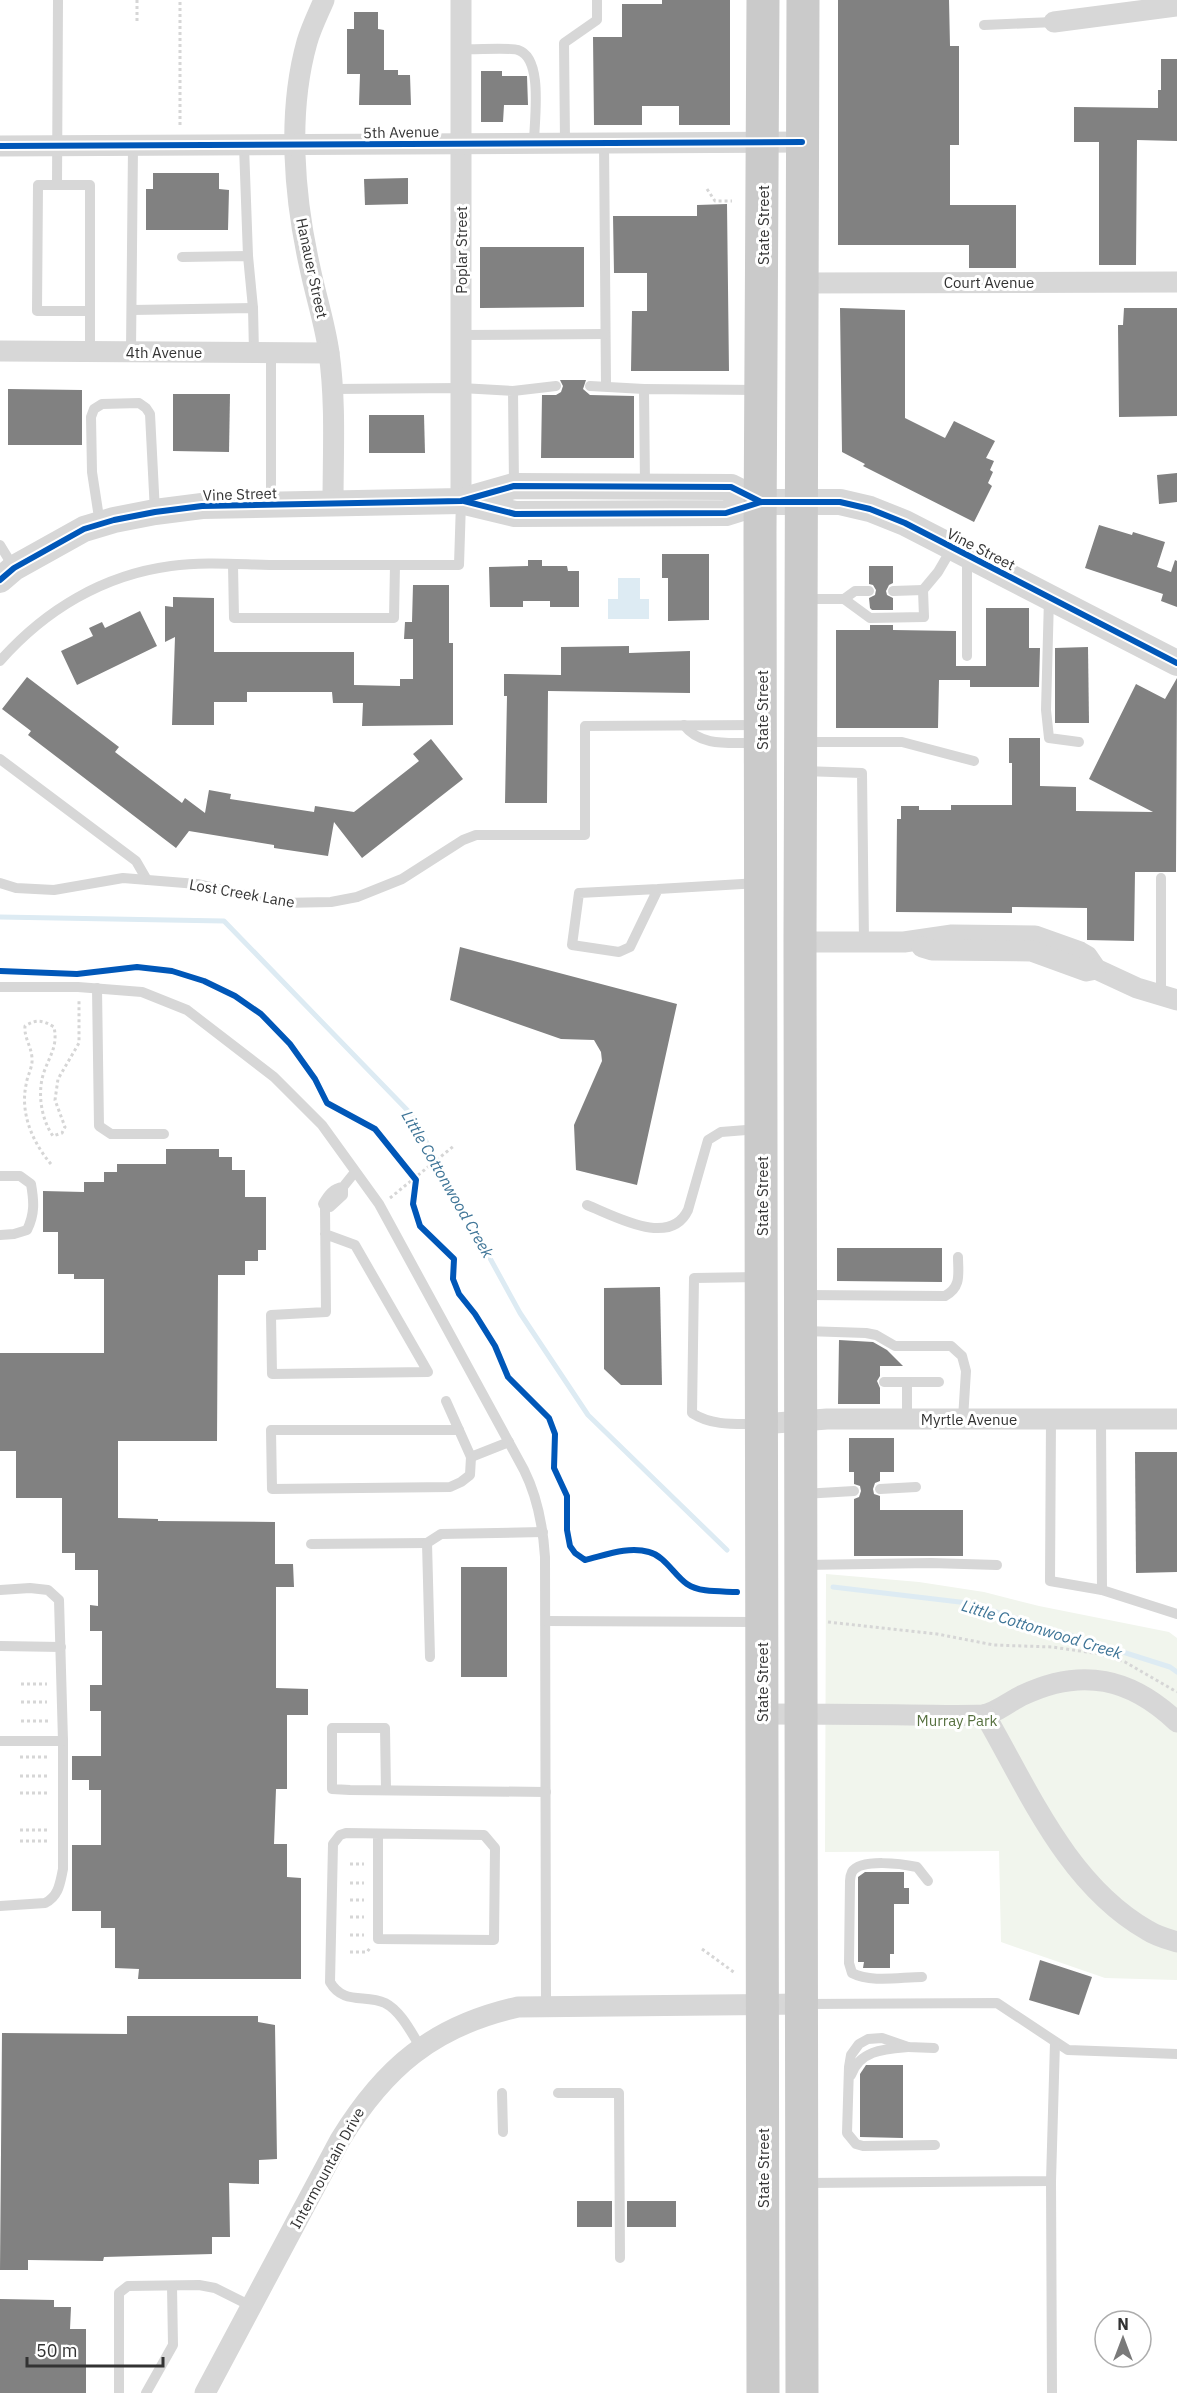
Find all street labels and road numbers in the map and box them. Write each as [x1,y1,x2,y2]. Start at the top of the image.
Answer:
street label: 5th Avenue [363,122,439,142]
street label: State Street [754,185,773,265]
street label: Poplar Street [452,206,471,294]
street label: Hanauer Street [292,216,332,320]
street label: Court Avenue [944,273,1034,292]
street label: 4th Avenue [126,343,202,362]
street label: Vine Street [203,483,277,505]
street label: Vine Street [944,524,1018,574]
street label: State Street [753,670,772,750]
street label: Lost Creek Lane [188,874,296,912]
street label: State Street [753,1156,772,1236]
street label: Myrtle Avenue [921,1410,1017,1429]
street label: State Street [753,1642,772,1722]
street label: Intermountain Drive [286,2104,368,2232]
street label: State Street [754,2128,773,2208]

